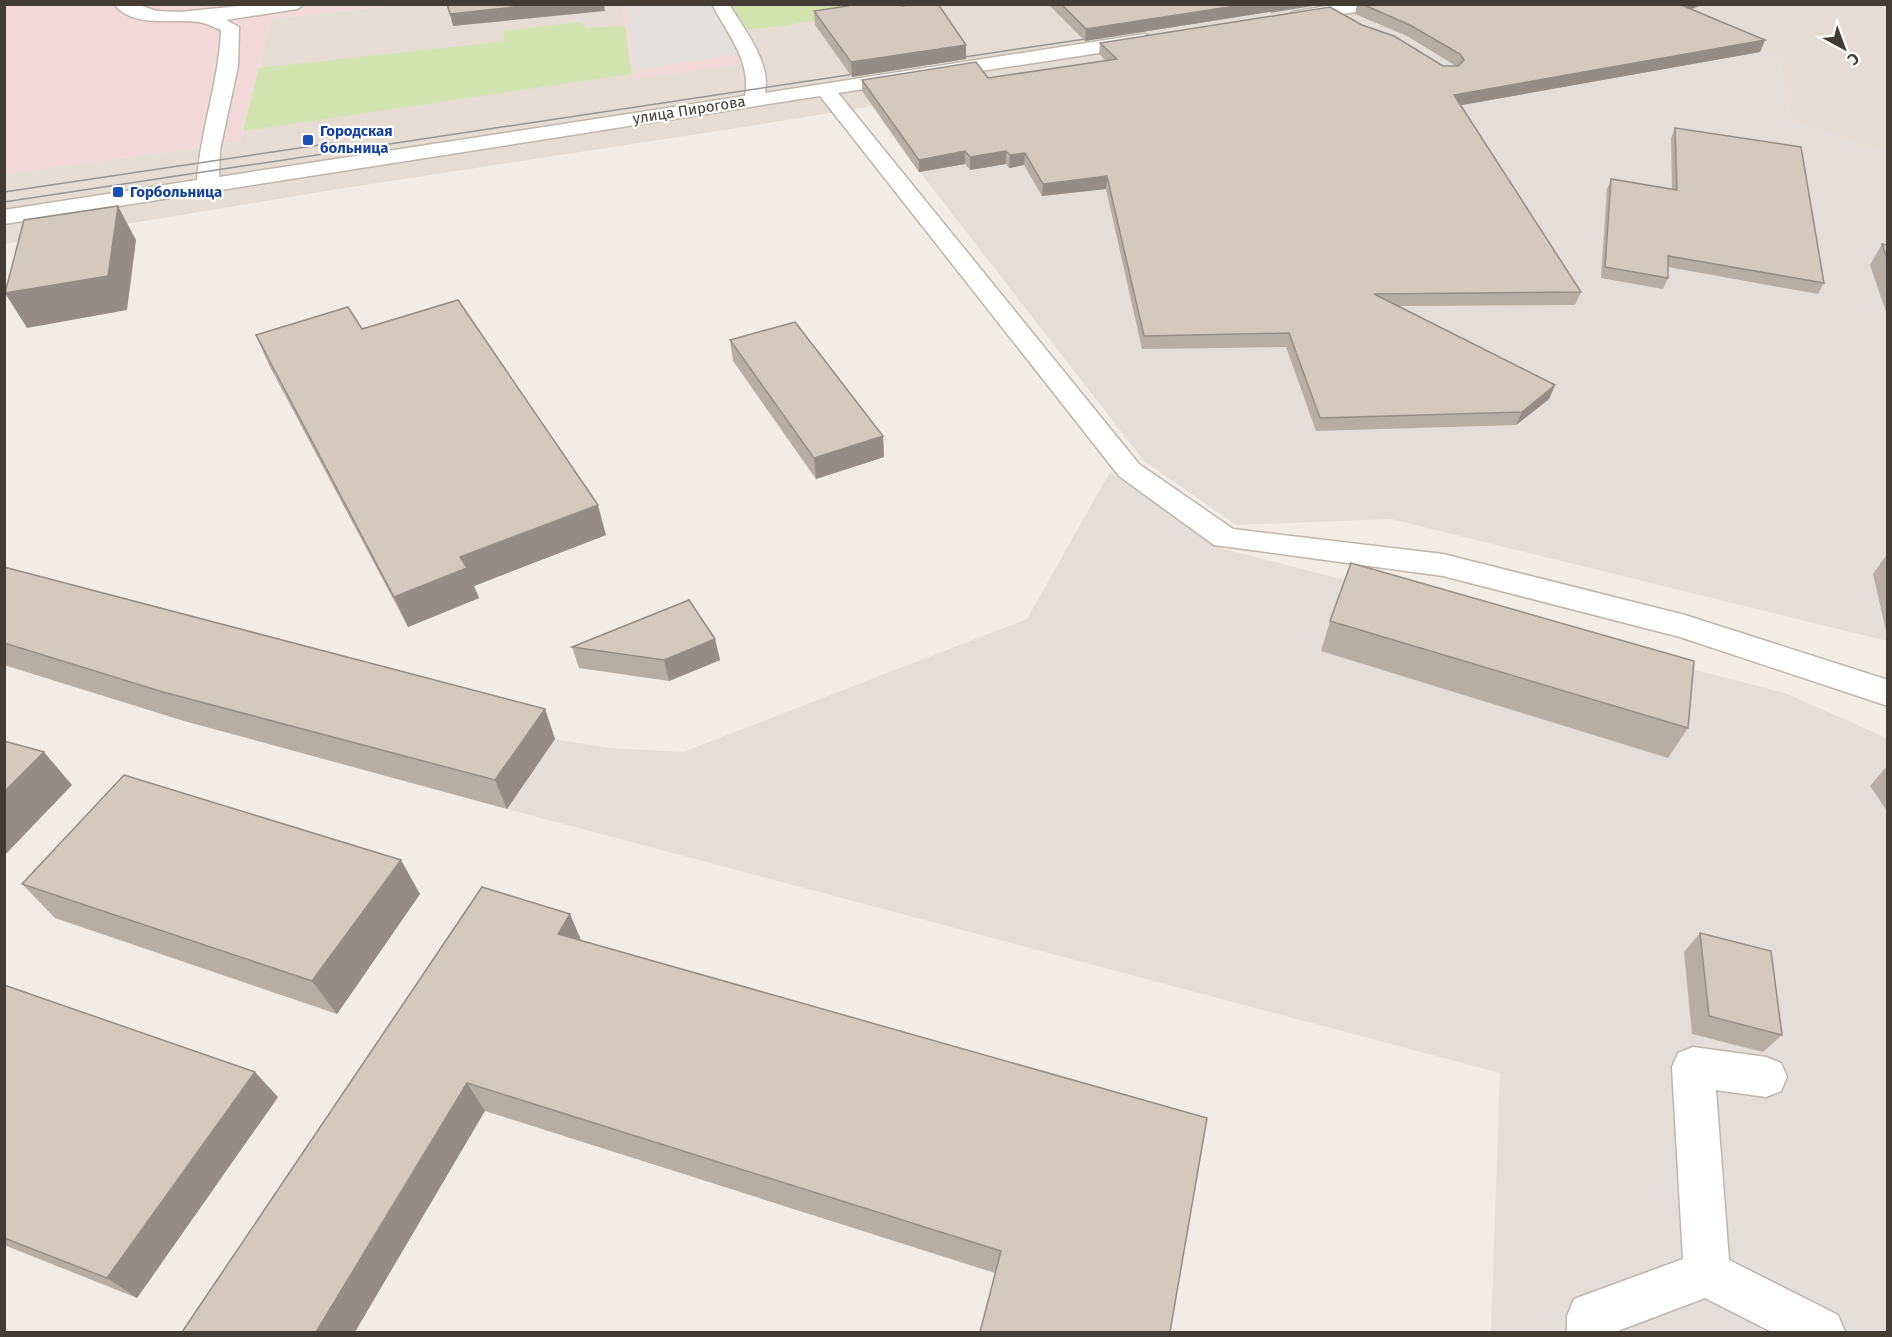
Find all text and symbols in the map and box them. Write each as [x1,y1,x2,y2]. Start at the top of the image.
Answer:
north arrow [1814,18,1874,78]
text: С [1843,49,1863,70]
street label: улица Пирогова [631,92,747,128]
place label: Городская больница [320,122,393,157]
marker: Городская больница [301,133,315,147]
place label: Горбольница [130,183,222,201]
marker: Горбольница [111,185,125,199]

